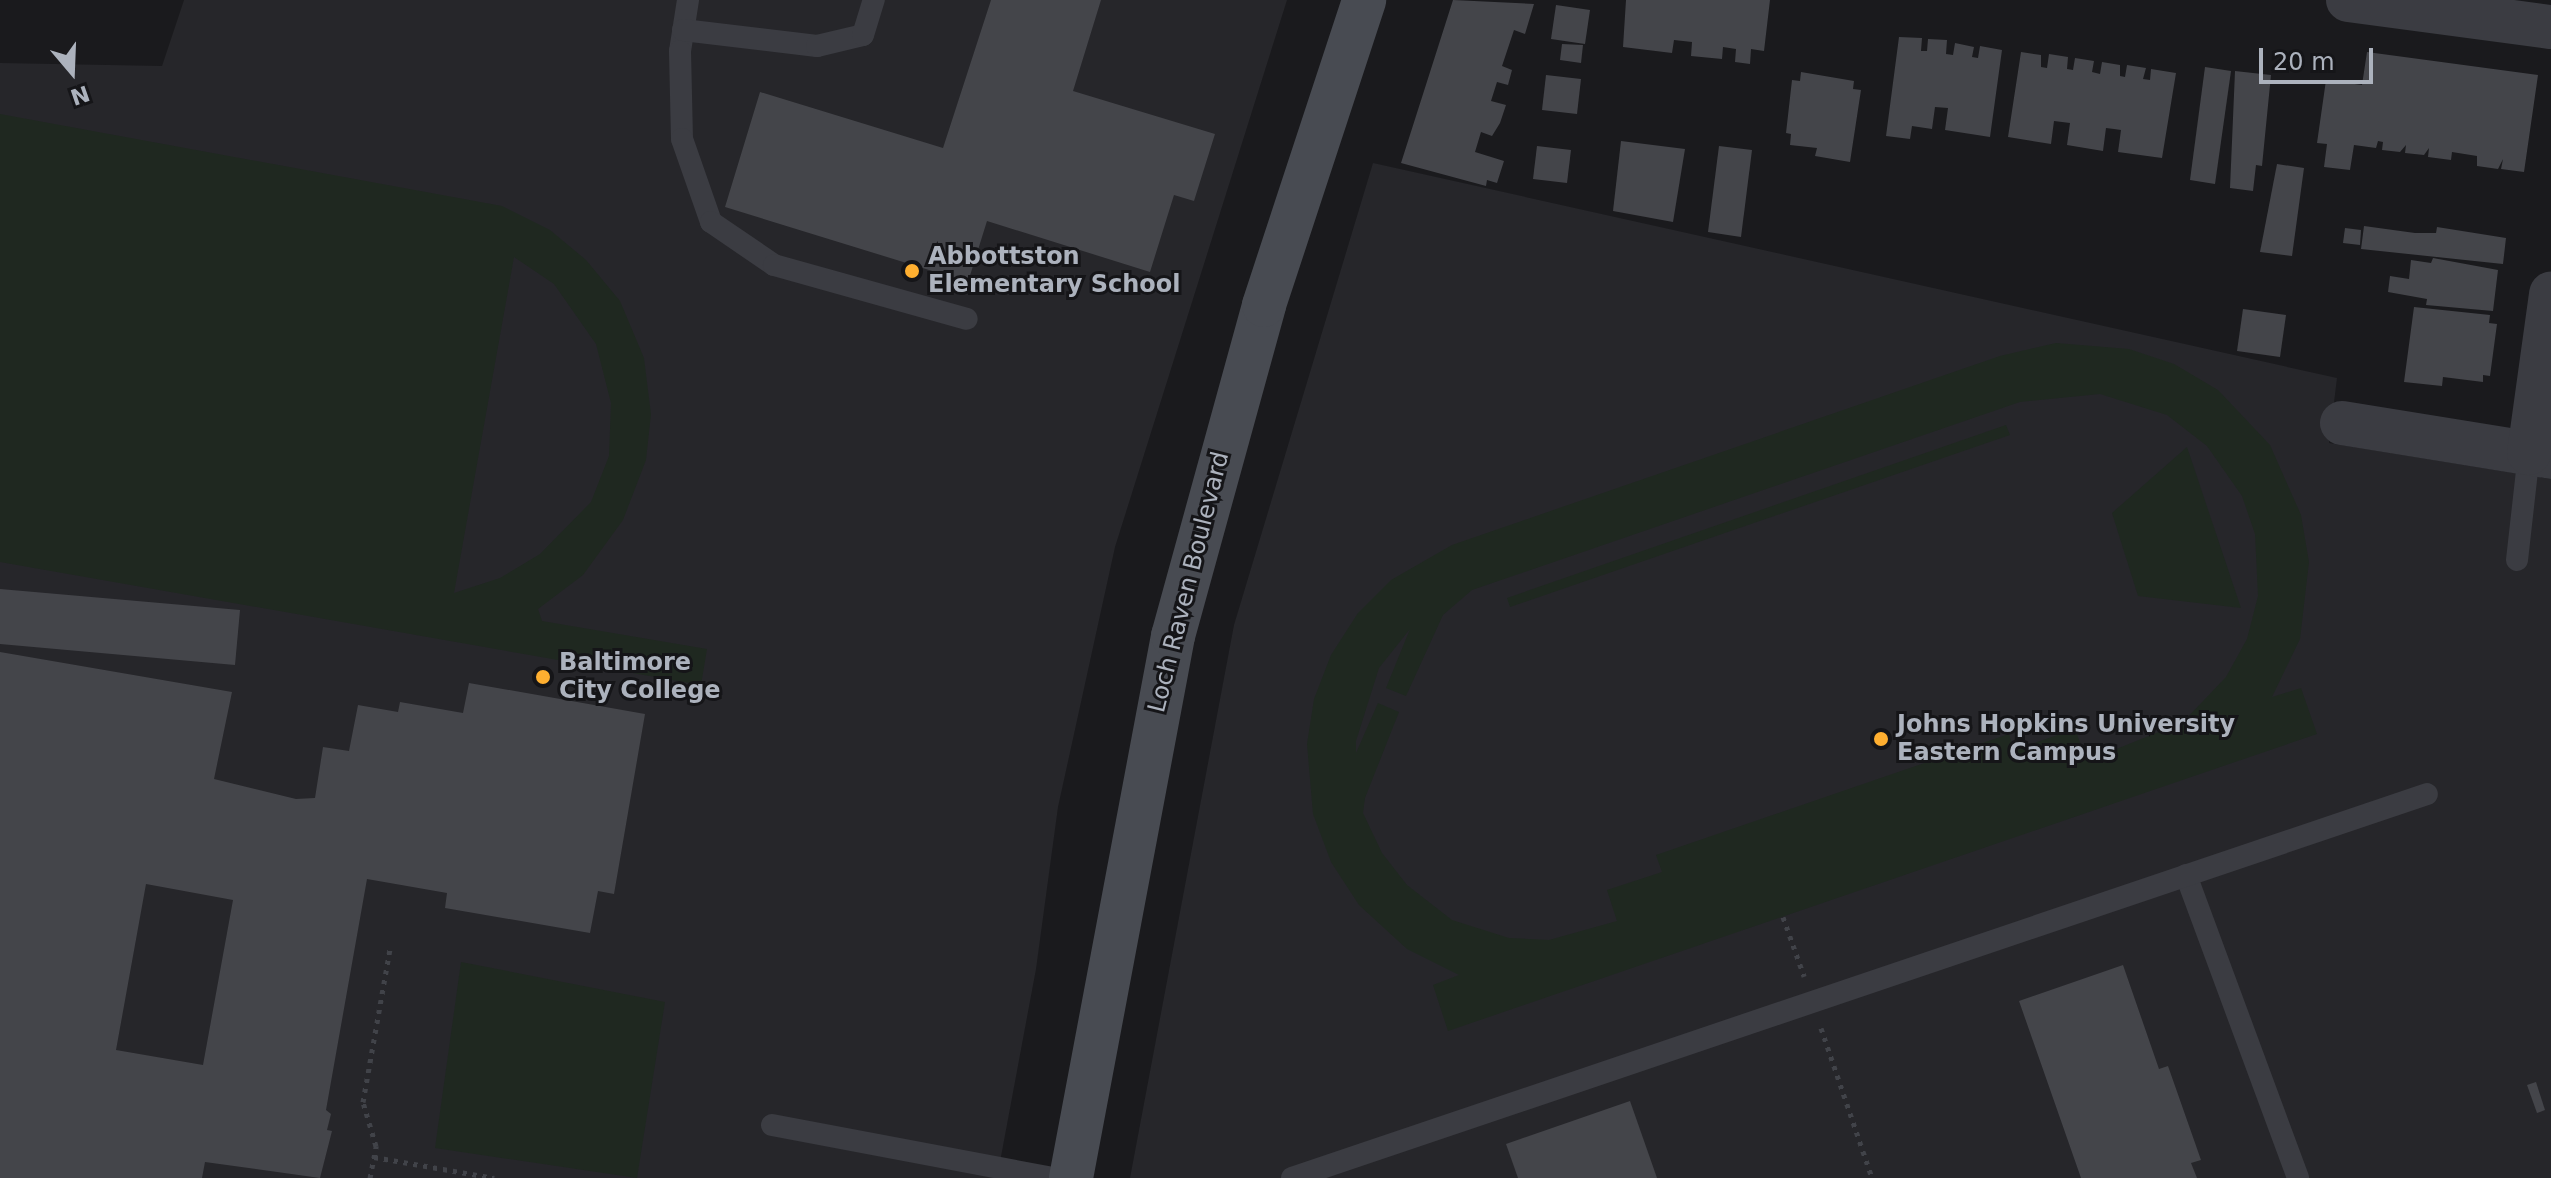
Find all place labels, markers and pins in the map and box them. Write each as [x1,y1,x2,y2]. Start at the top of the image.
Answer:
place label: Abbottston Elementary School [928,243,1181,299]
marker: Abbottston Elementary School [903,262,921,280]
place label: Baltimore City College [559,649,721,705]
marker: Baltimore City College [534,668,552,686]
place label: Johns Hopkins University Eastern Campus [1897,711,2235,767]
marker: Johns Hopkins University Eastern Campus [1872,730,1890,748]

